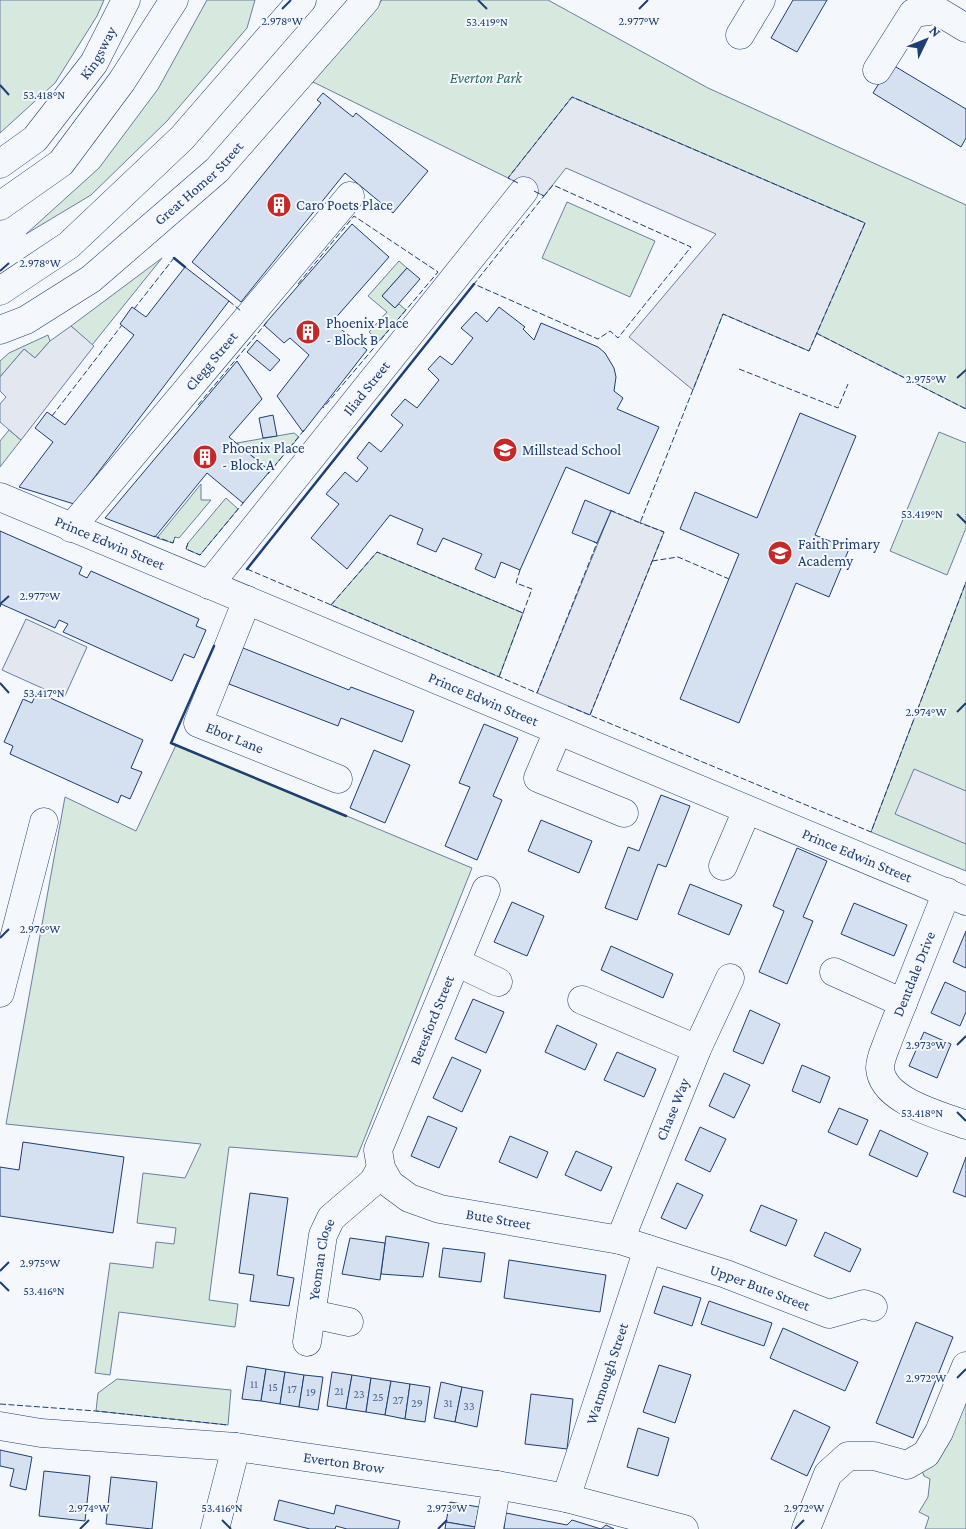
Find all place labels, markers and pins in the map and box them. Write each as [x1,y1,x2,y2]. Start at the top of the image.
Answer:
building icon: Caro Poets Place [266,192,292,218]
place label: Caro Poets Place [296,197,393,213]
place label: Phoenix Place - Block B [326,315,409,348]
building icon: Phoenix Place - Block B [295,319,321,345]
school or university icon: Millstead School [492,437,518,463]
place label: Phoenix Place - Block A [222,440,305,473]
place label: Millstead School [522,442,621,458]
building icon: Phoenix Place - Block A [192,444,218,470]
place label: Faith Primary Academy [798,536,880,570]
school or university icon: Faith Primary Academy [767,540,793,566]

